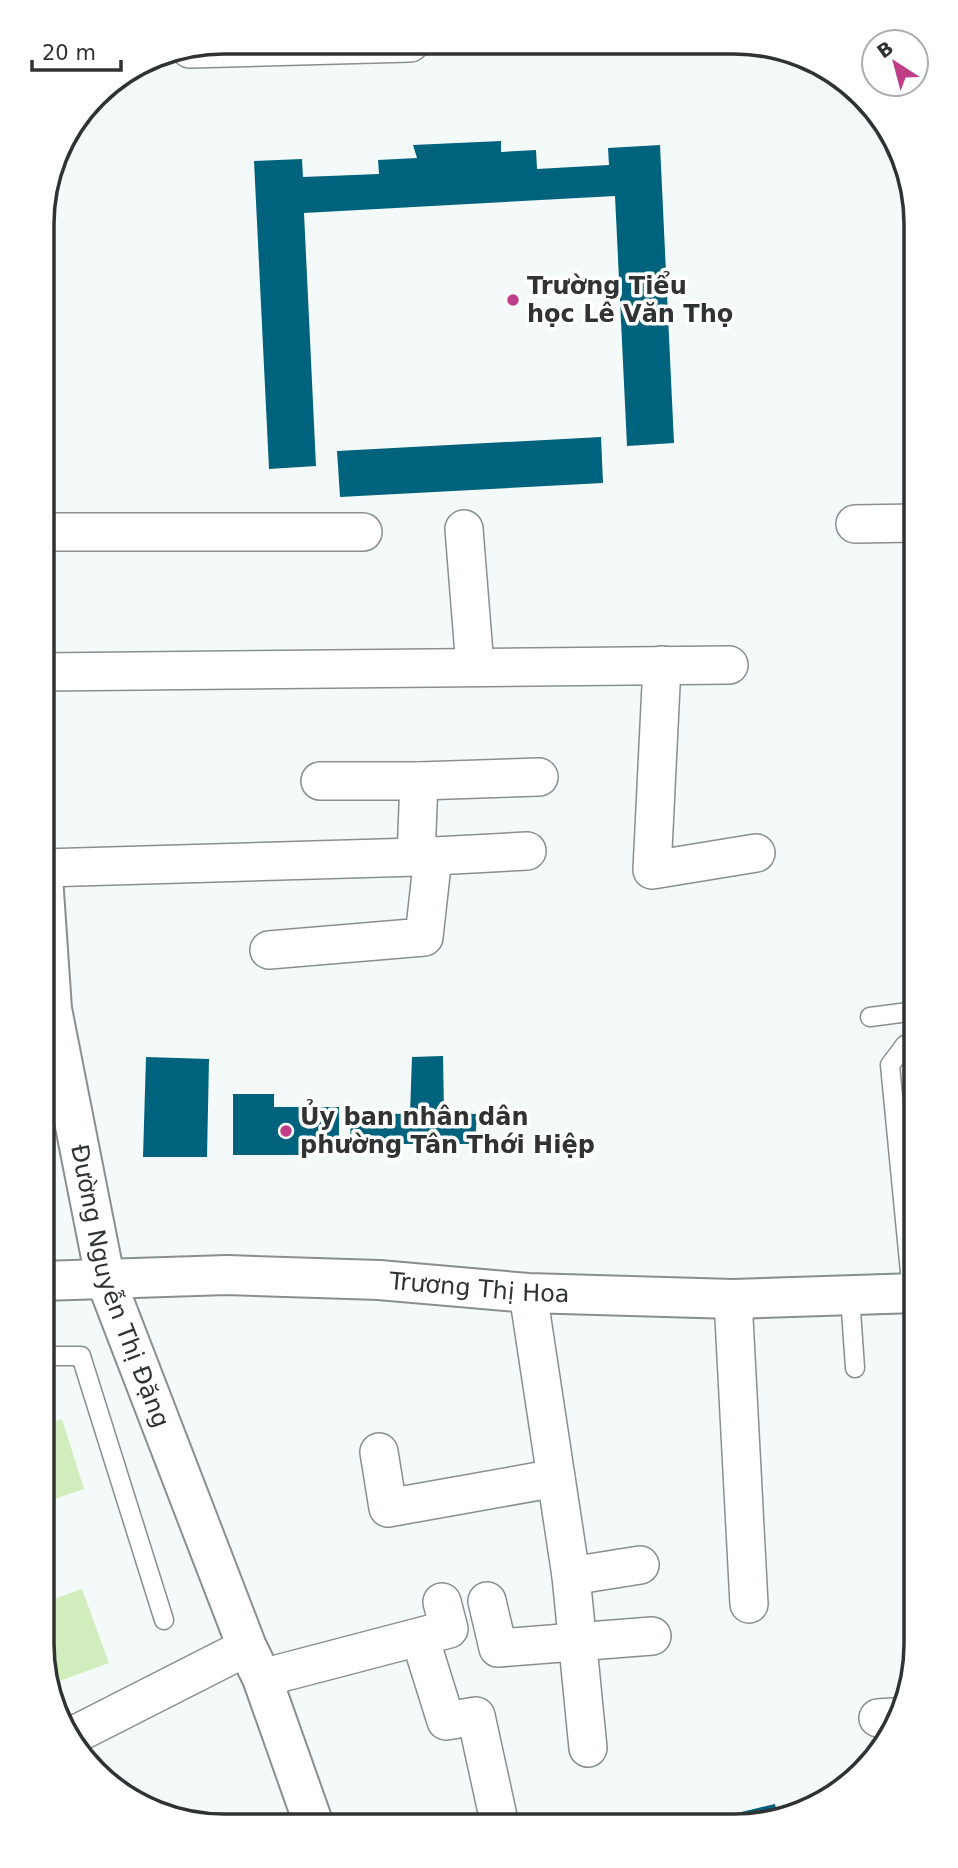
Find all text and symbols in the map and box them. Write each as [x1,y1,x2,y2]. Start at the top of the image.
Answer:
scale bar [32,28,121,72]
north arrow [860,28,930,98]
text: B [873,36,897,62]
text: 20 m [42,41,96,65]
place label: Trường Tiểu học Lê Văn Thọ [527,270,733,328]
marker: Trường Tiểu học Lê Văn Thọ [505,292,521,308]
place label: Ủy ban nhân dân phường Tân Thới Hiệp [300,1098,595,1159]
marker: Ủy ban nhân dân phường Tân Thới Hiệp [278,1123,294,1139]
street label: Đường Nguyễn Thị Đặng [65,1142,175,1431]
street label: Trương Thị Hoa [387,1267,570,1308]

